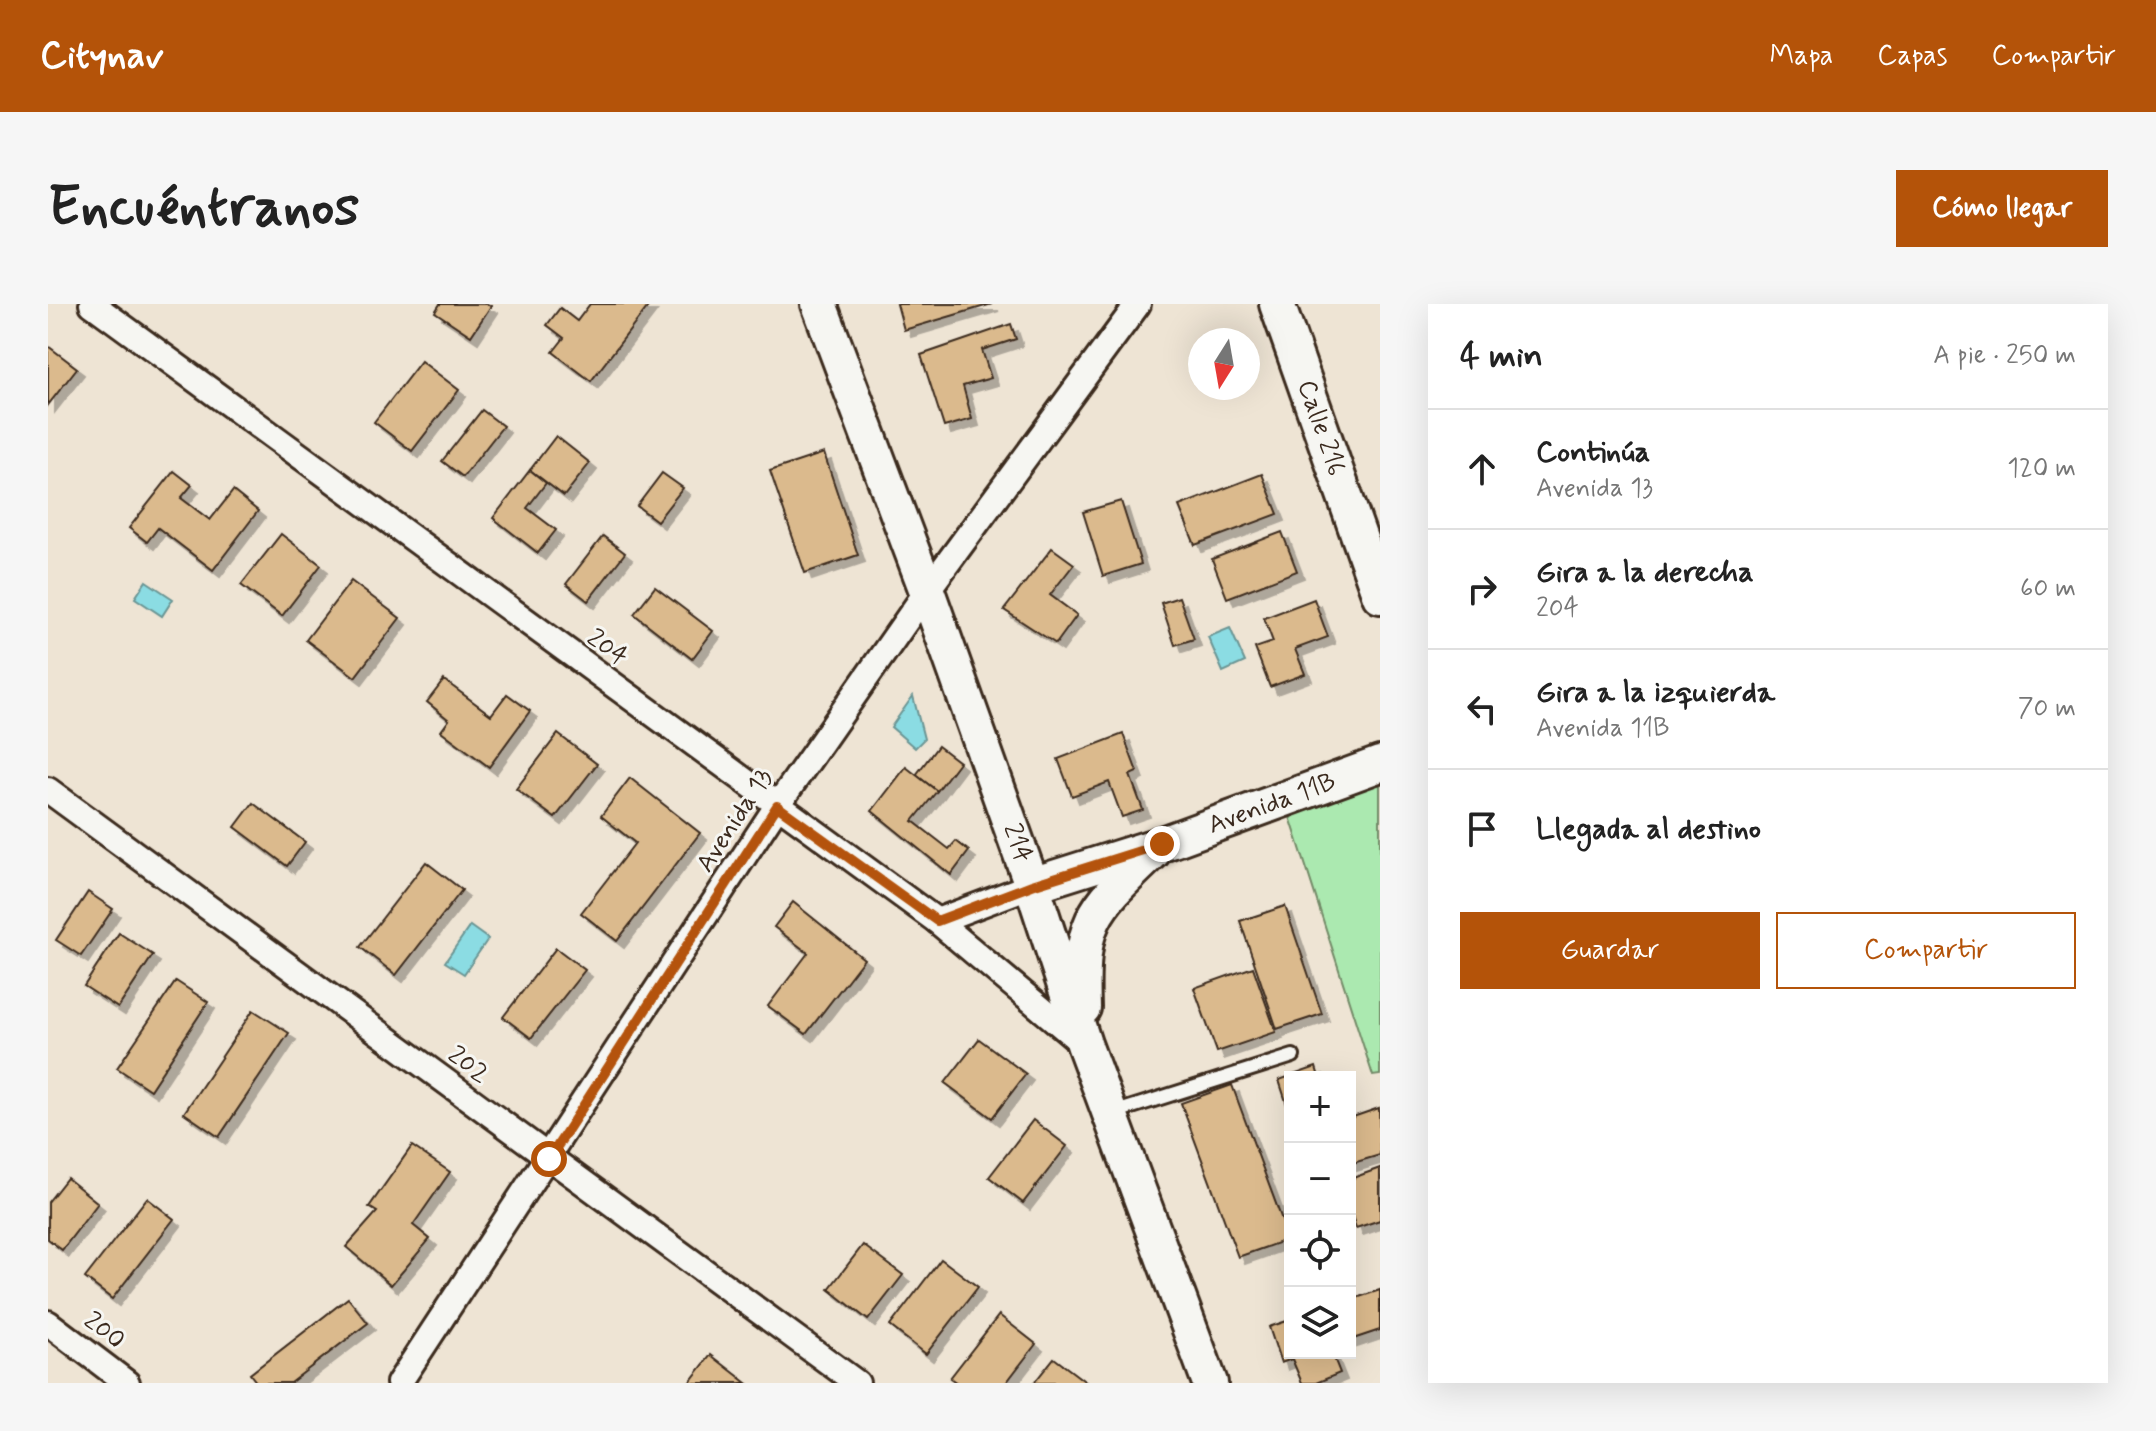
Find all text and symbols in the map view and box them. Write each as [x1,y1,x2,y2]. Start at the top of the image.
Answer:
text: Citynav [40,32,164,81]
text: Mapa [1769,38,1833,75]
text: Capas [1877,38,1947,75]
text: Compartir [1991,38,2116,75]
button: Cómo llegar [1896,170,2108,247]
text: Encuéntranos [48,172,359,245]
north arrow [1188,328,1260,400]
text: 4 min [1460,334,1543,379]
text: A pie · 250 m [1933,339,2076,373]
street label: Calle 216 [1289,376,1353,480]
text: Continúa [1536,433,1650,472]
icon: ahead [1460,447,1504,491]
text: 120 m [2007,452,2076,486]
text: Avenida 13 [1536,472,1653,506]
text: Gira a la derecha [1536,553,1754,592]
icon: right [1460,567,1504,611]
text: 60 m [2020,572,2076,606]
text: 204 [1536,592,1579,626]
street label: 204 [580,622,634,674]
text: Gira a la izquierda [1536,673,1775,712]
icon: left [1460,687,1504,731]
text: 70 m [2018,692,2076,726]
text: Avenida 11B [1536,712,1670,746]
street label: Avenida 13 [689,763,781,879]
street label: Avenida 11B [1203,765,1341,843]
icon: arrive [1460,807,1504,851]
text: Llegada al destino [1536,810,1761,849]
street label: 214 [994,819,1040,867]
route end [1144,826,1180,862]
button: Guardar [1460,912,1760,989]
button: Compartir [1776,912,2076,989]
street label: 202 [441,1039,495,1091]
map controls [1284,1071,1356,1359]
button: + [1284,1071,1356,1143]
route start [531,1141,567,1177]
button: − [1284,1143,1356,1215]
button: locate [1284,1215,1356,1287]
button: layers [1284,1287,1356,1359]
street label: 200 [76,1304,132,1358]

